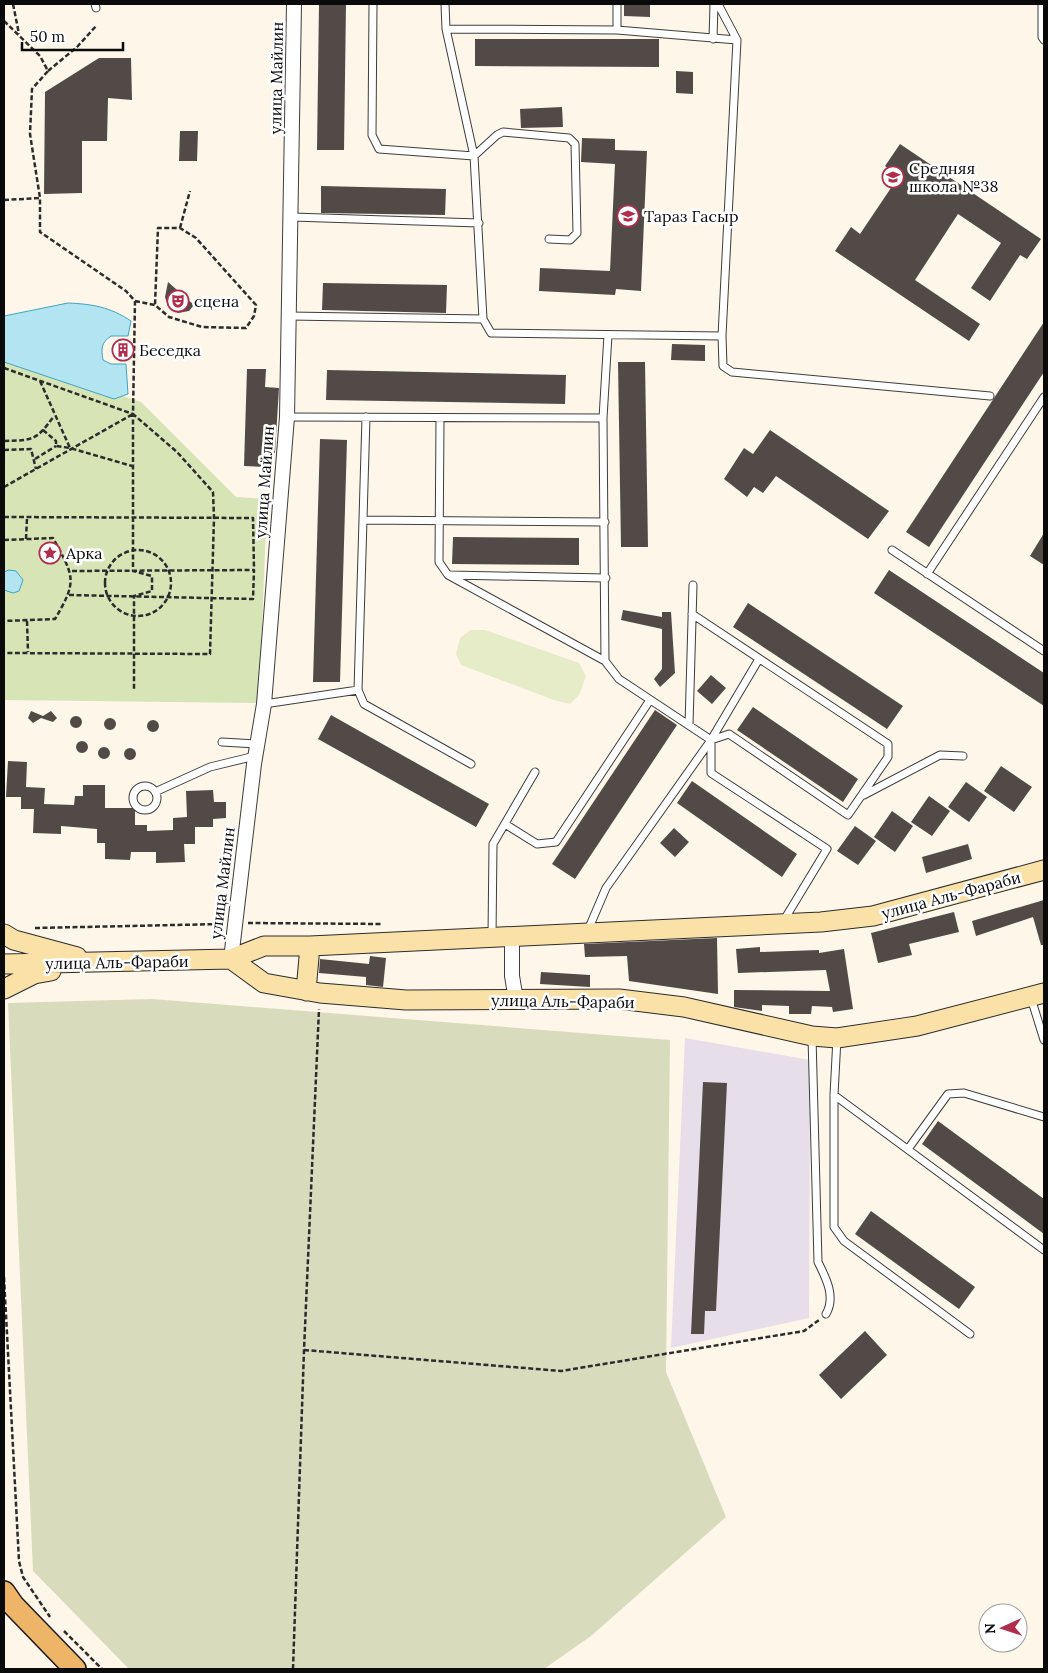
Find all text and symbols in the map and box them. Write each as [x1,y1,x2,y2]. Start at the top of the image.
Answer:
scale bar [22,20,124,52]
street label: улица Майлин [265,21,287,134]
text: 50 m [30,27,65,46]
place label: Средняя школа №38 [909,158,999,196]
school or university icon: Средняя школа №38 [881,165,905,189]
school or university icon: Тараз Гасыр [616,204,640,228]
place label: Тараз Гасыр [644,206,738,226]
theatre icon: сцена [166,289,190,313]
place label: сцена [194,291,239,311]
building icon: Беседка [111,338,135,362]
place label: Беседка [139,340,201,360]
street label: улица Майлин [250,425,278,539]
place icon: Арка [38,541,62,565]
place label: Арка [65,543,102,563]
street label: улица Майлин [205,826,239,940]
street label: улица Аль-Фараби [879,867,1023,923]
street label: улица Аль-Фараби [45,951,189,973]
street label: улица Аль-Фараби [491,990,635,1012]
north arrow [978,1603,1028,1653]
text: N [981,1623,999,1635]

